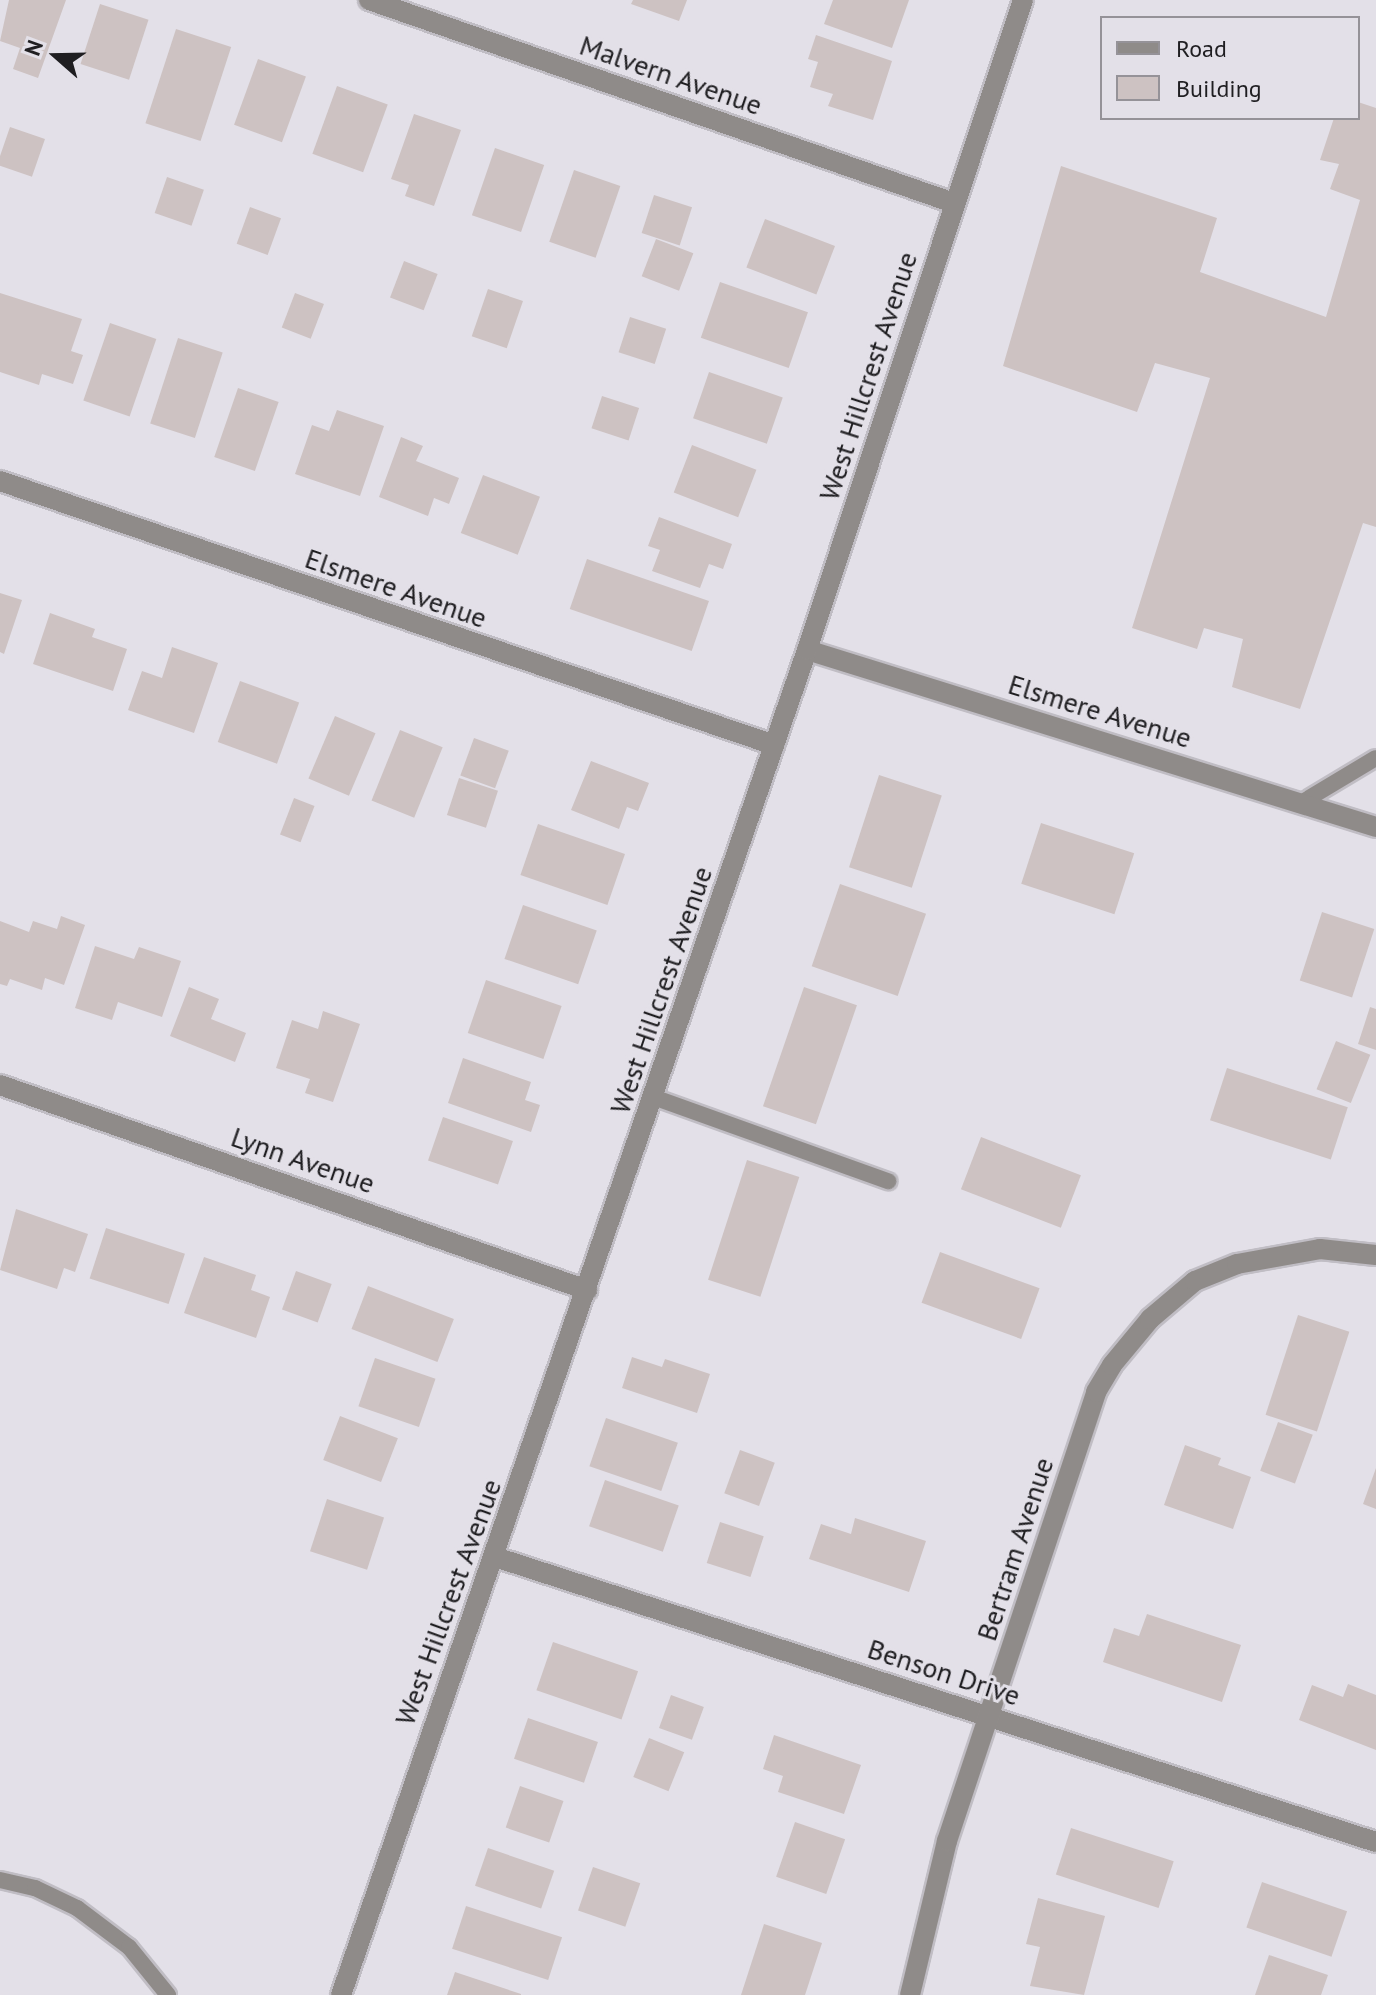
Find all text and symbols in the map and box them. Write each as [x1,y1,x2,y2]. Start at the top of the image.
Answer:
north arrow [16,16,96,96]
legend [1100,16,1360,120]
street label: Malvern Avenue [575,28,767,122]
text: Road [1176,33,1227,64]
text: N [18,36,49,59]
text: Building [1176,73,1262,104]
street label: West Hillcrest Avenue [812,247,924,505]
street label: Elsmere Avenue [300,541,492,635]
street label: Elsmere Avenue [1004,667,1196,755]
street label: West Hillcrest Avenue [603,862,719,1118]
street label: Lynn Avenue [226,1120,380,1200]
street label: Bertram Avenue [969,1453,1061,1645]
street label: West Hillcrest Avenue [388,1474,508,1730]
street label: Benson Drive [864,1632,1024,1712]

